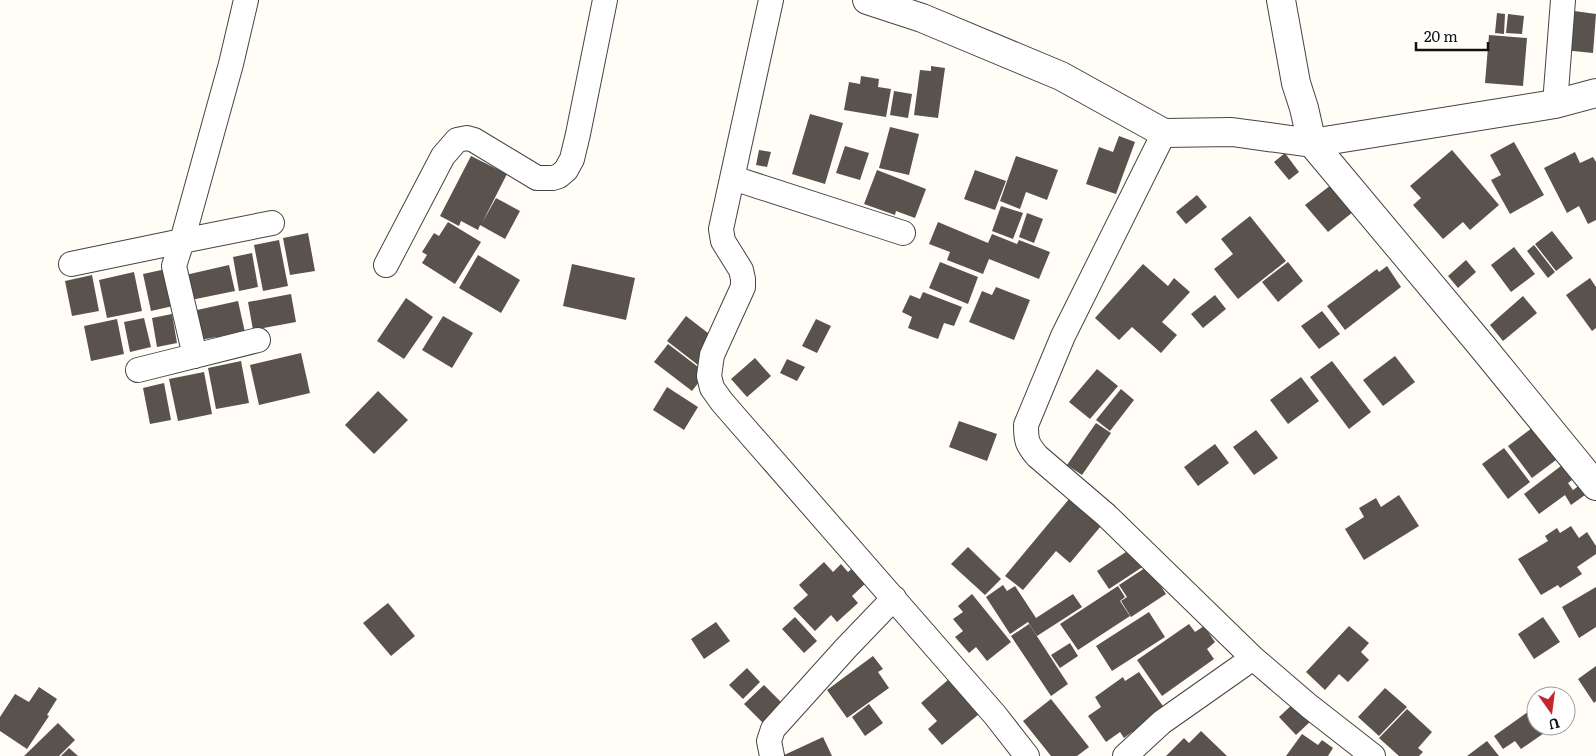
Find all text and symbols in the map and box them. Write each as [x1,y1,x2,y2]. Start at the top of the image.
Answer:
scale bar [1416,20,1488,52]
text: 20 m [1424,24,1458,47]
north arrow [1526,686,1576,736]
text: U [1547,714,1562,736]

